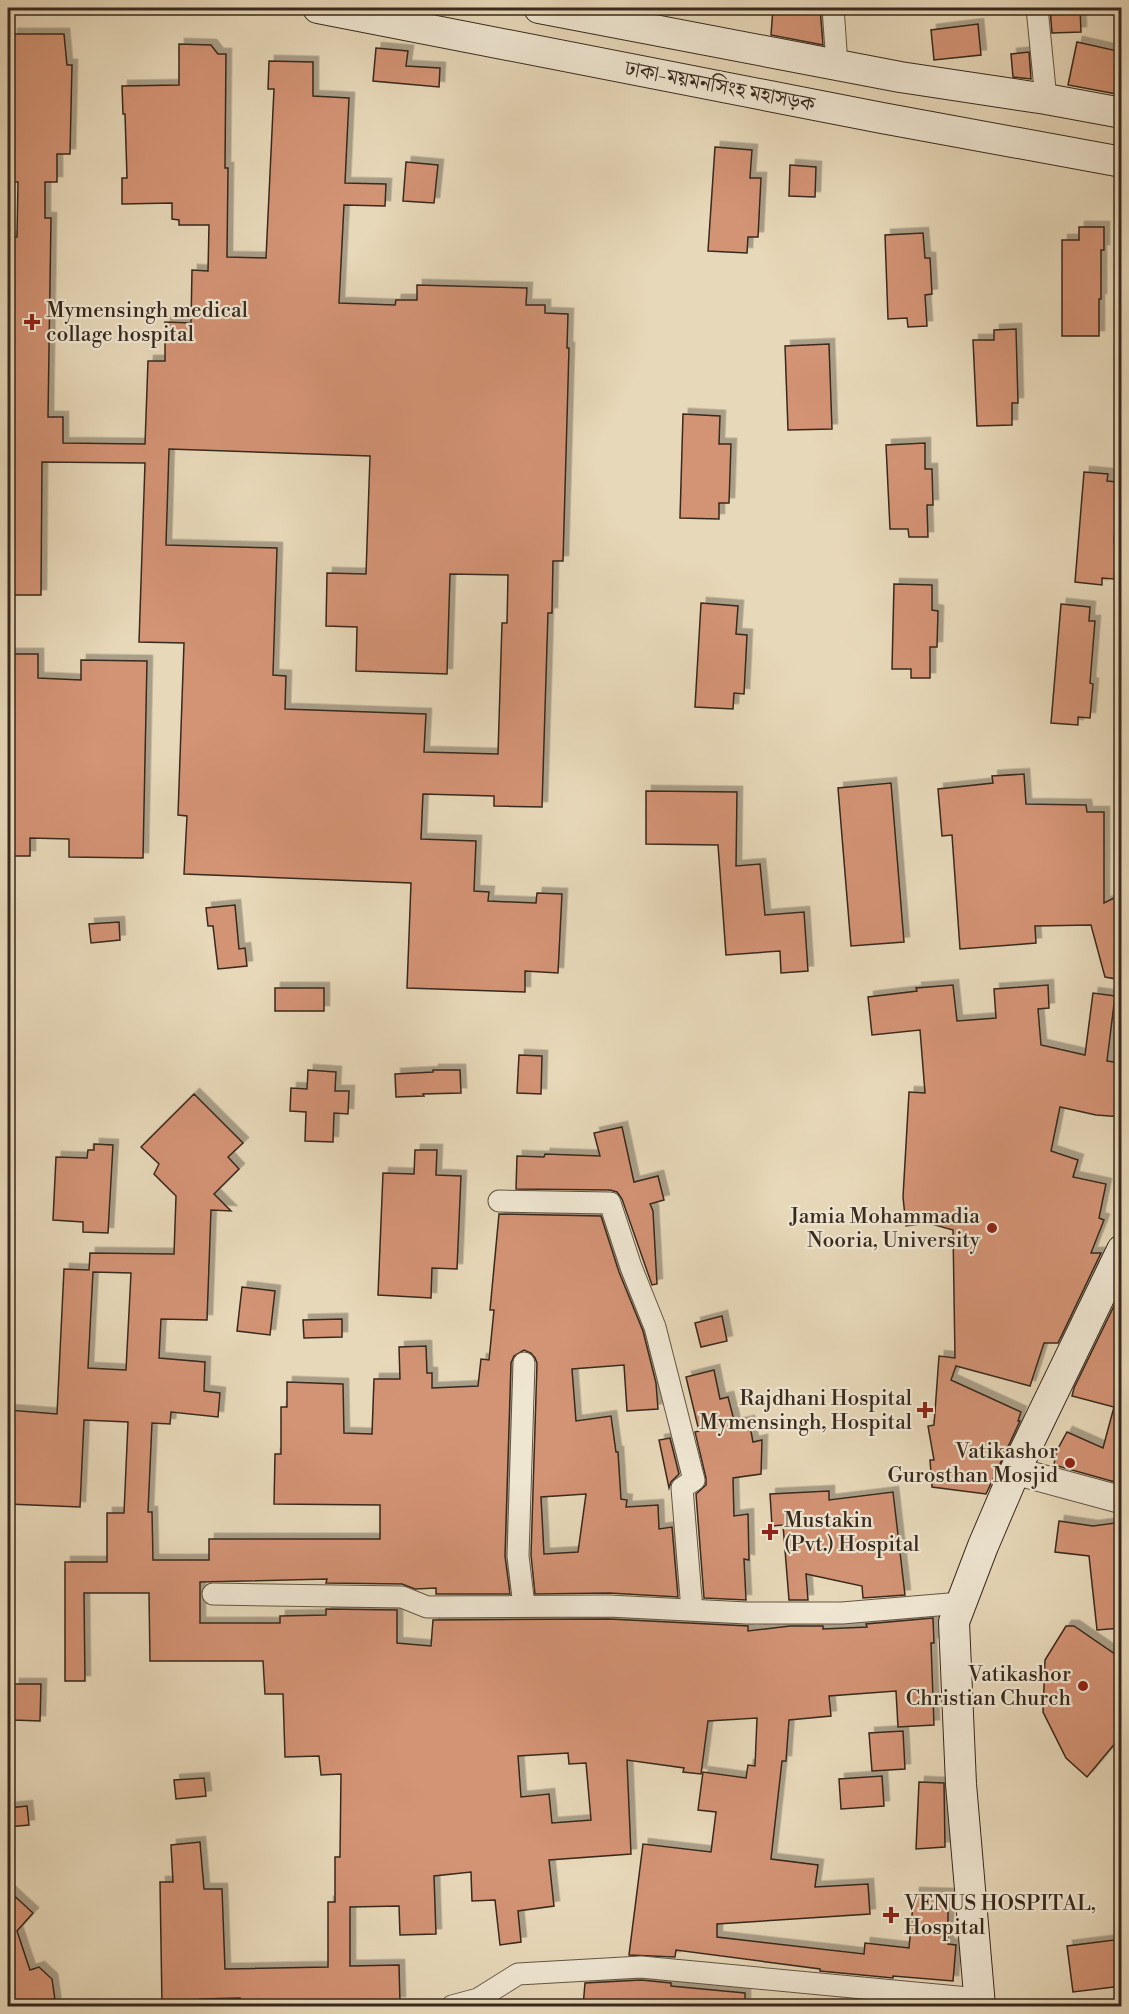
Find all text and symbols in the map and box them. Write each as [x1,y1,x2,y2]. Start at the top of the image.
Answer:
street label: ঢাকা-ময়মনসিংহ মহাসড়ক [622,56,818,118]
place label: Mymensingh medical collage hospital [46,298,248,348]
marker: Mymensingh medical collage hospital [23,313,41,331]
place label: Jamia Mohammadia Nooria, University [789,1204,981,1254]
marker: Jamia Mohammadia Nooria, University [985,1221,999,1235]
place label: Rajdhani Hospital Mymensingh, Hospital [699,1386,912,1436]
marker: Rajdhani Hospital Mymensingh, Hospital [916,1401,934,1419]
place label: Vatikashor Gurosthan Mosjid [888,1439,1058,1489]
marker: Vatikashor Gurosthan Mosjid [1063,1456,1077,1470]
place label: Mustakin (Pvt.) Hospital [784,1508,920,1558]
marker: Mustakin (Pvt.) Hospital [761,1523,779,1541]
place label: Vatikashor Christian Church [906,1662,1071,1712]
marker: Vatikashor Christian Church [1076,1679,1090,1693]
place label: VENUS HOSPITAL, Hospital [903,1891,1096,1941]
marker: VENUS HOSPITAL, Hospital [882,1906,900,1924]

